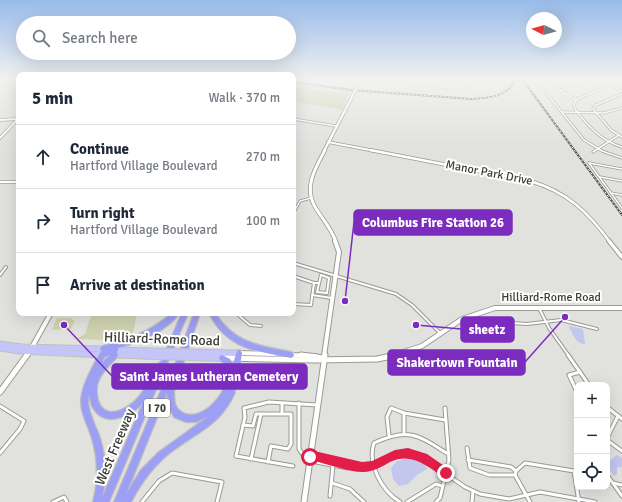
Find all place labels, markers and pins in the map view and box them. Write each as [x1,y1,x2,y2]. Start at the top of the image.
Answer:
callout: Columbus Fire Station 26 [354,210,512,235]
callout: sheetz [461,317,514,342]
callout: Shakertown Fountain [388,350,525,375]
callout: Saint James Lutheran Cemetery [112,364,307,389]

